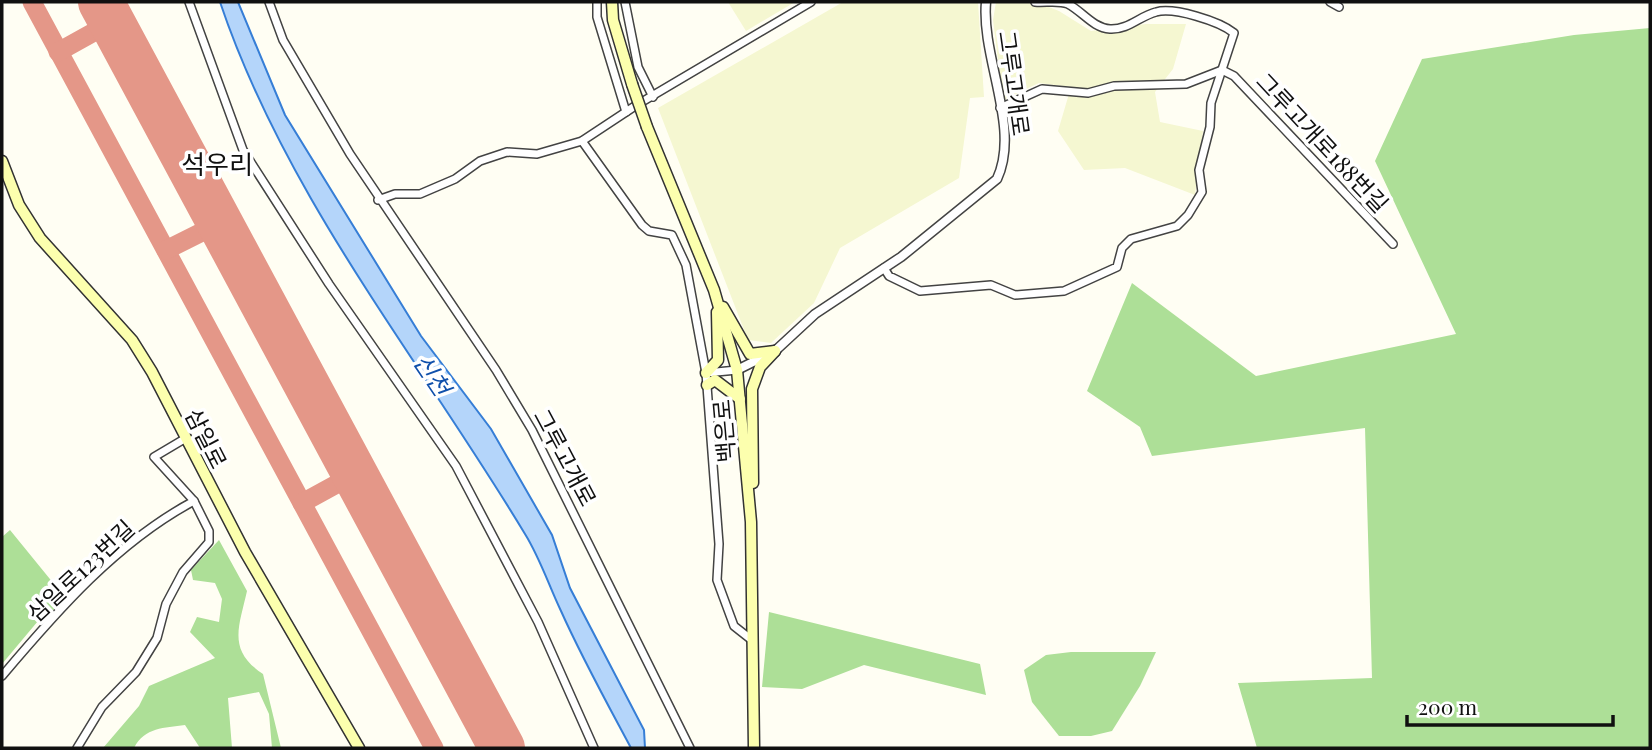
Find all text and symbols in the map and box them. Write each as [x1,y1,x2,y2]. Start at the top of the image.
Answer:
street label: 그루고개로 [992,28,1038,138]
street label: 그루고개로188번길 [1250,65,1396,219]
district label: 석우리 [181,146,253,181]
water label: 신천 [407,347,460,404]
street label: 백은로 [705,398,741,464]
street label: 삼일로 [179,403,235,473]
street label: 그루고개로 [527,403,605,511]
street label: 삼일로123번길 [20,512,140,628]
scale bar [1407,684,1614,728]
text: 200 m [1418,692,1477,720]

